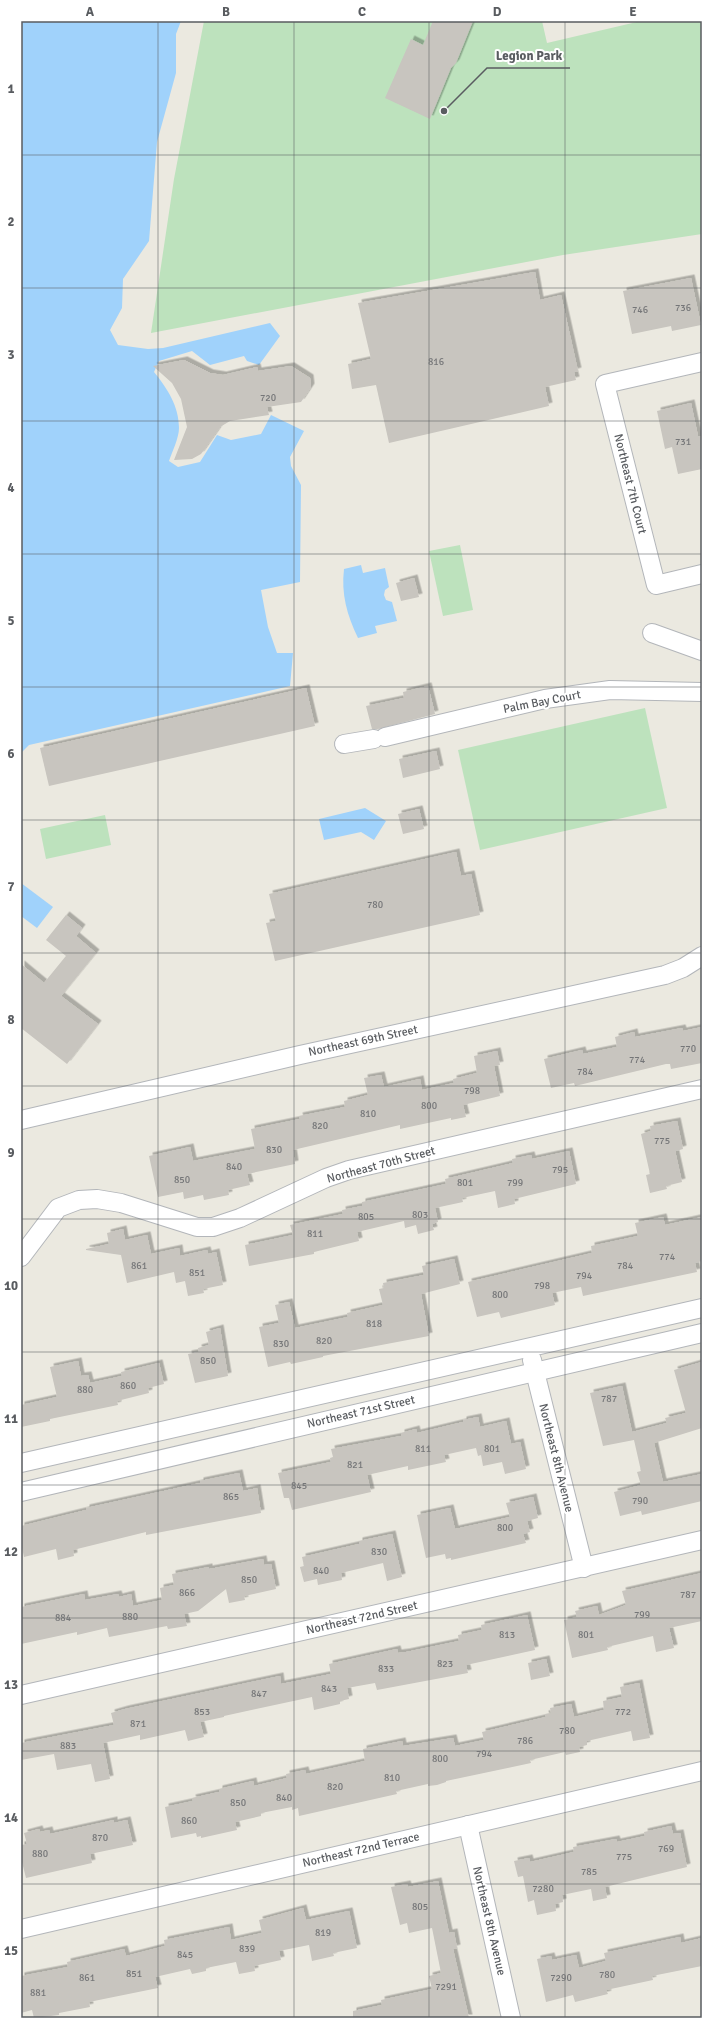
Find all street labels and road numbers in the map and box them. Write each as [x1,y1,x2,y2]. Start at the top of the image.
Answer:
street label: Northeast 7th Court [610,432,650,536]
street label: Palm Bay Court [502,687,582,717]
street label: Northeast 69th Street [307,1022,419,1060]
street label: Northeast 70th Street [325,1143,437,1187]
street label: Northeast 71st Street [306,1392,416,1432]
street label: Northeast 8th Avenue [535,1402,577,1514]
street label: Northeast 72nd Street [305,1598,419,1638]
street label: Northeast 72nd Terrace [301,1829,421,1871]
street label: Northeast 8th Avenue [469,1865,509,1977]

